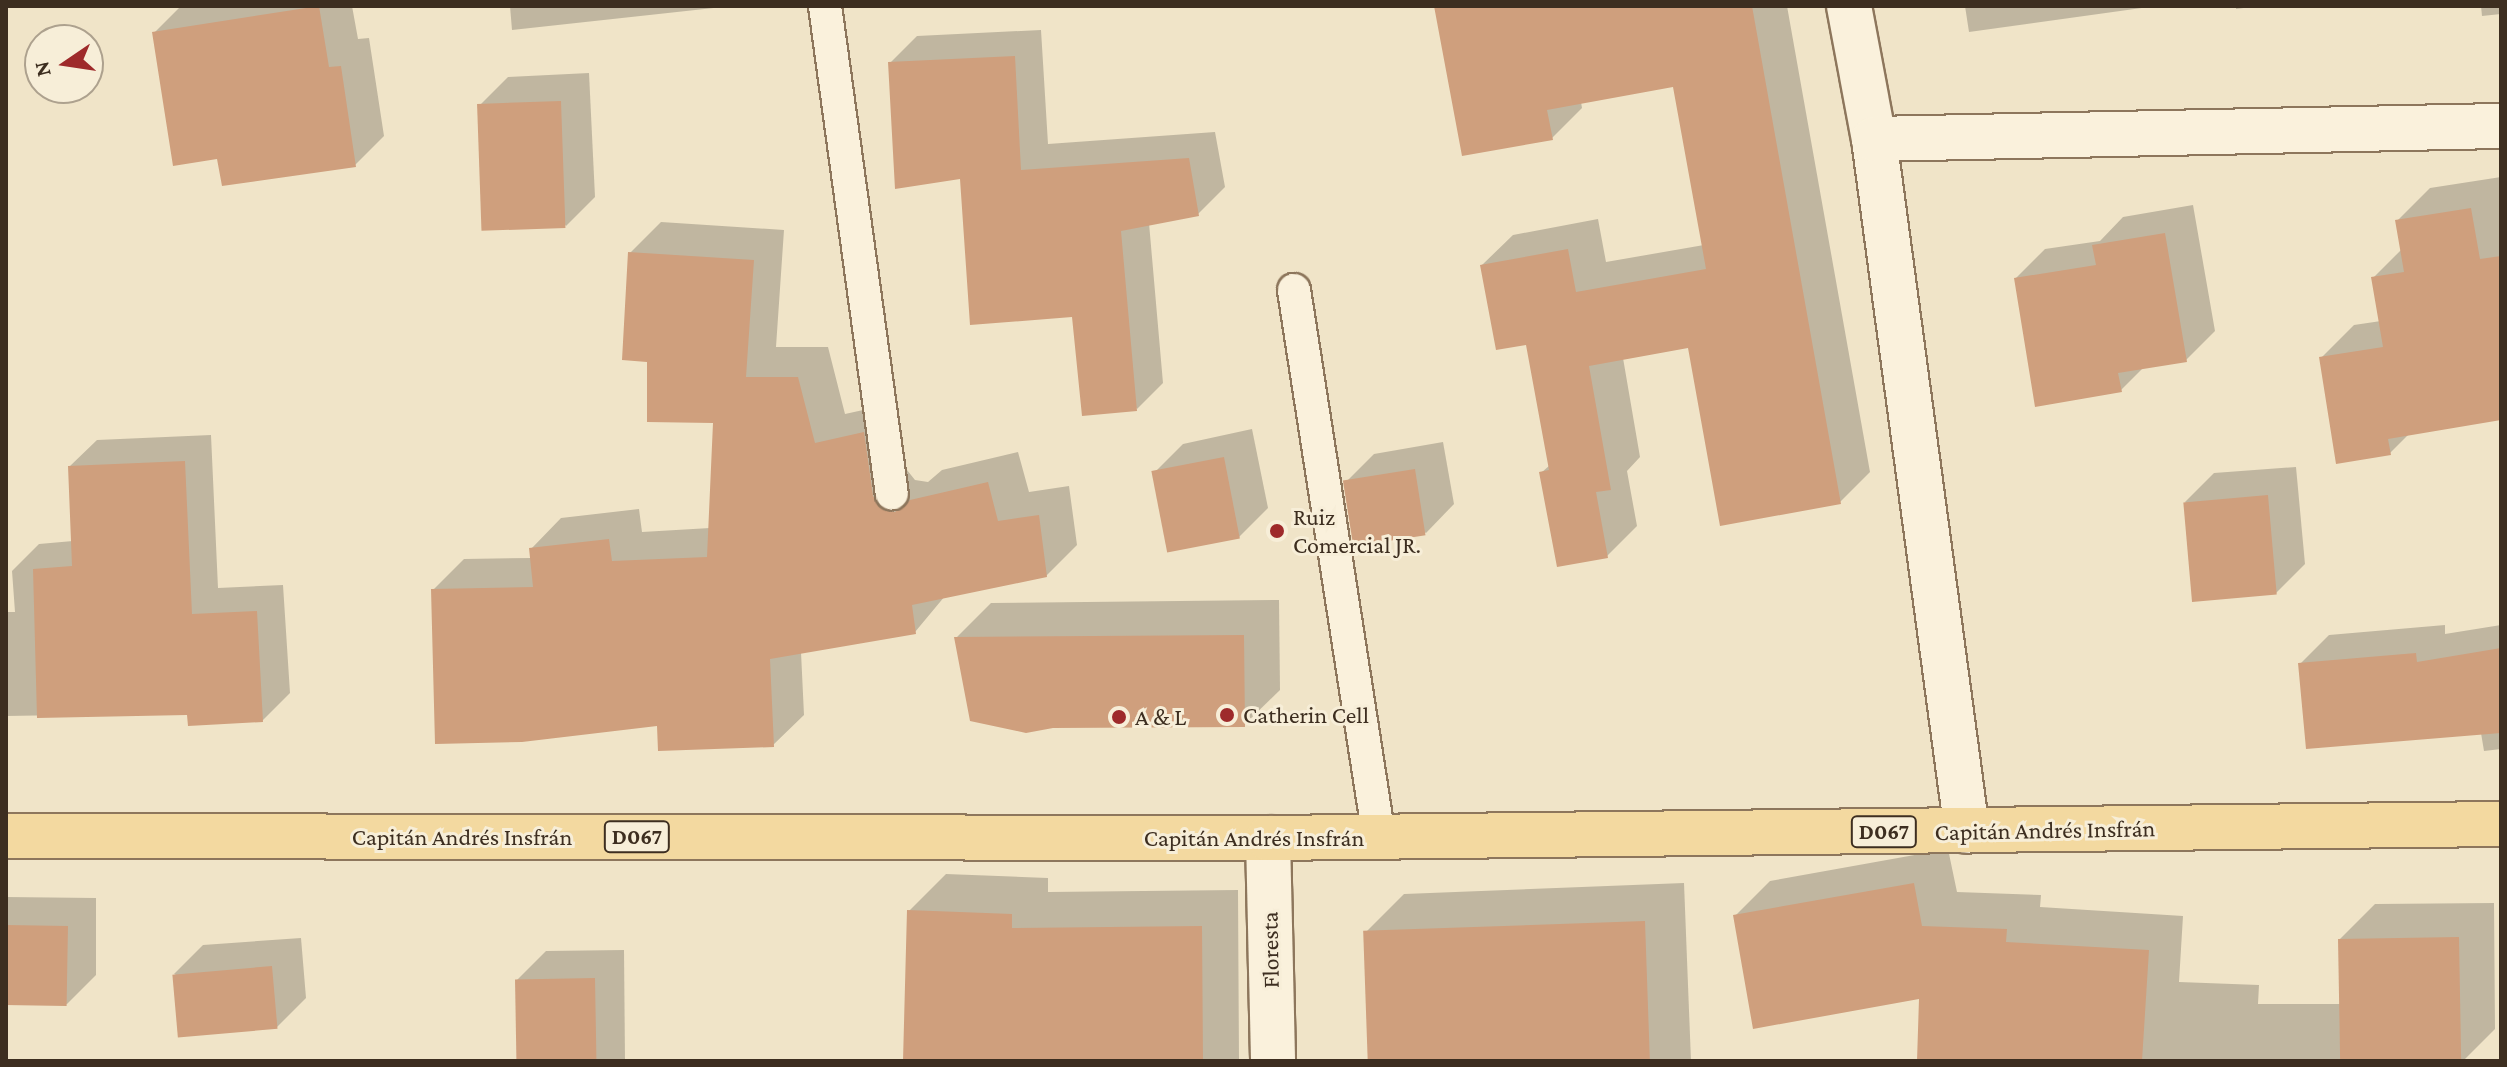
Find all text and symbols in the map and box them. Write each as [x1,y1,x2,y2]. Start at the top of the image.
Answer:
north arrow [24,24,104,104]
text: N [28,59,56,79]
place label: Ruiz Comercial JR. [1293,503,1421,559]
marker: Ruiz Comercial JR. [1268,522,1286,540]
place label: Catherin Cell [1243,701,1369,729]
place label: A & L [1135,703,1186,731]
marker: Catherin Cell [1218,706,1236,724]
marker: A & L [1110,708,1128,726]
road number: D067 [1850,814,1918,850]
street label: Capitán Andrés Insfrán [1934,814,2156,846]
road number: D067 [603,819,671,855]
street label: Capitán Andrés Insfrán [352,823,572,851]
street label: Capitán Andrés Insfrán [1144,824,1364,852]
street label: Floresta [1255,911,1285,989]

